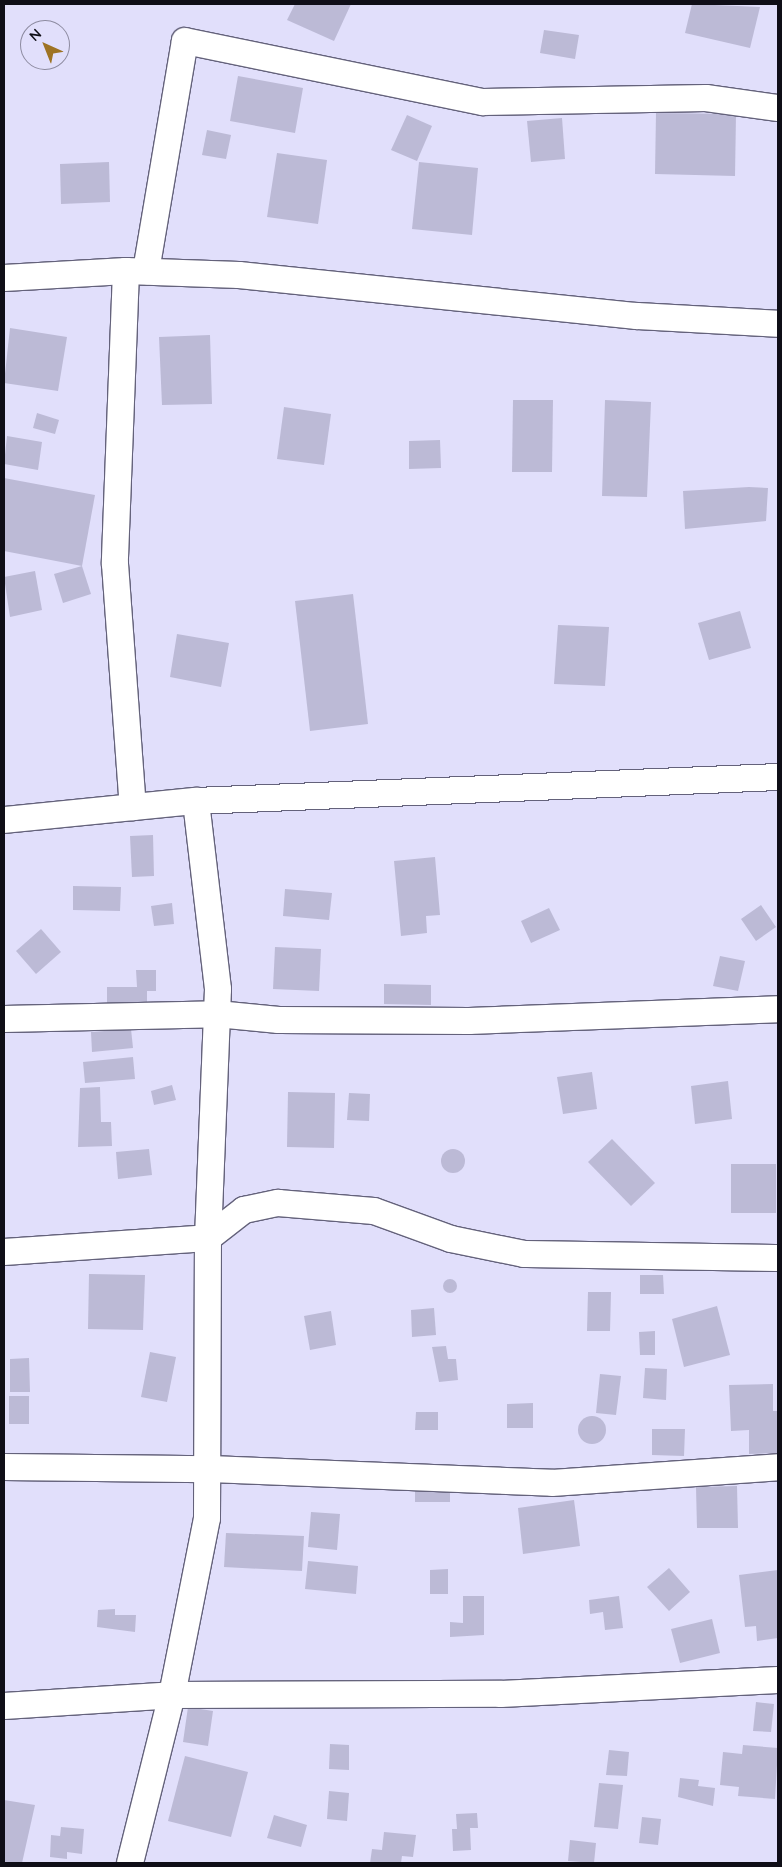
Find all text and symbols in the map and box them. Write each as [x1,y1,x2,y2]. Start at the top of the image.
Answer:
north arrow [20,20,70,70]
text: N [25,25,45,45]

